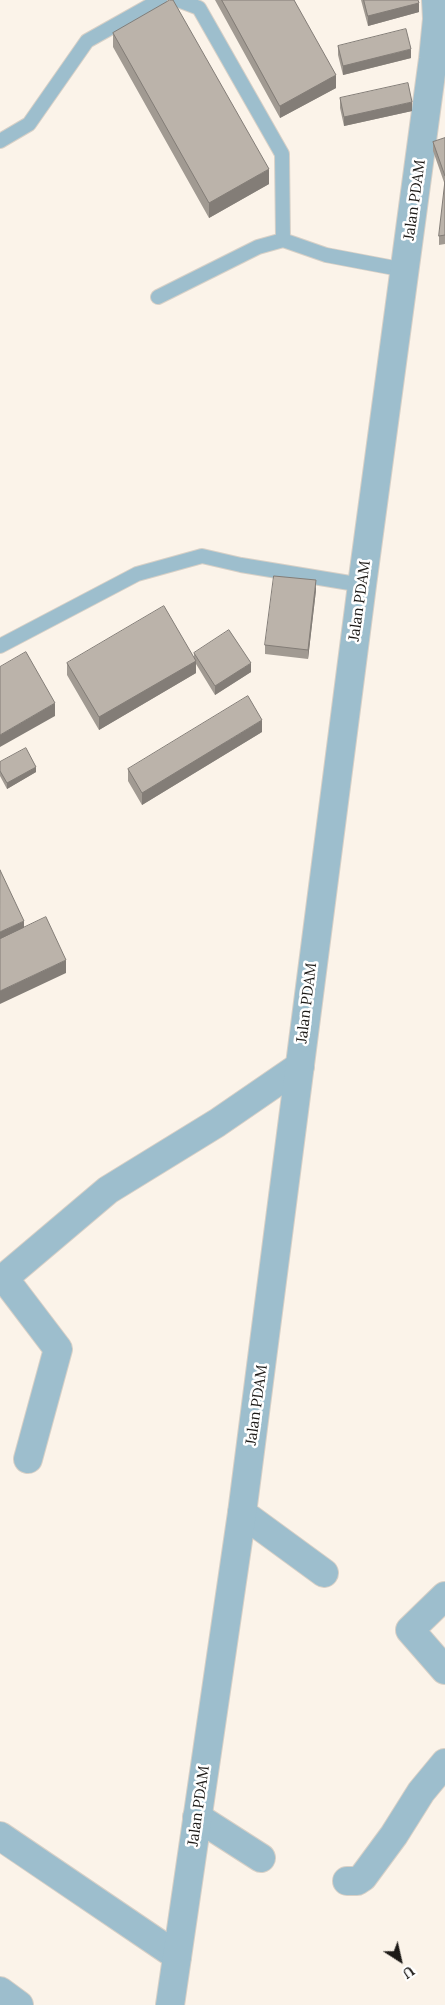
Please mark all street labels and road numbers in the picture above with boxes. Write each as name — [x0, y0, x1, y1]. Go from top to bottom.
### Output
street label: Jalan PDAM — [400, 159, 430, 241]
street label: Jalan PDAM — [345, 560, 375, 642]
street label: Jalan PDAM — [293, 962, 321, 1044]
street label: Jalan PDAM — [242, 1364, 272, 1446]
street label: Jalan PDAM — [184, 1765, 214, 1847]

